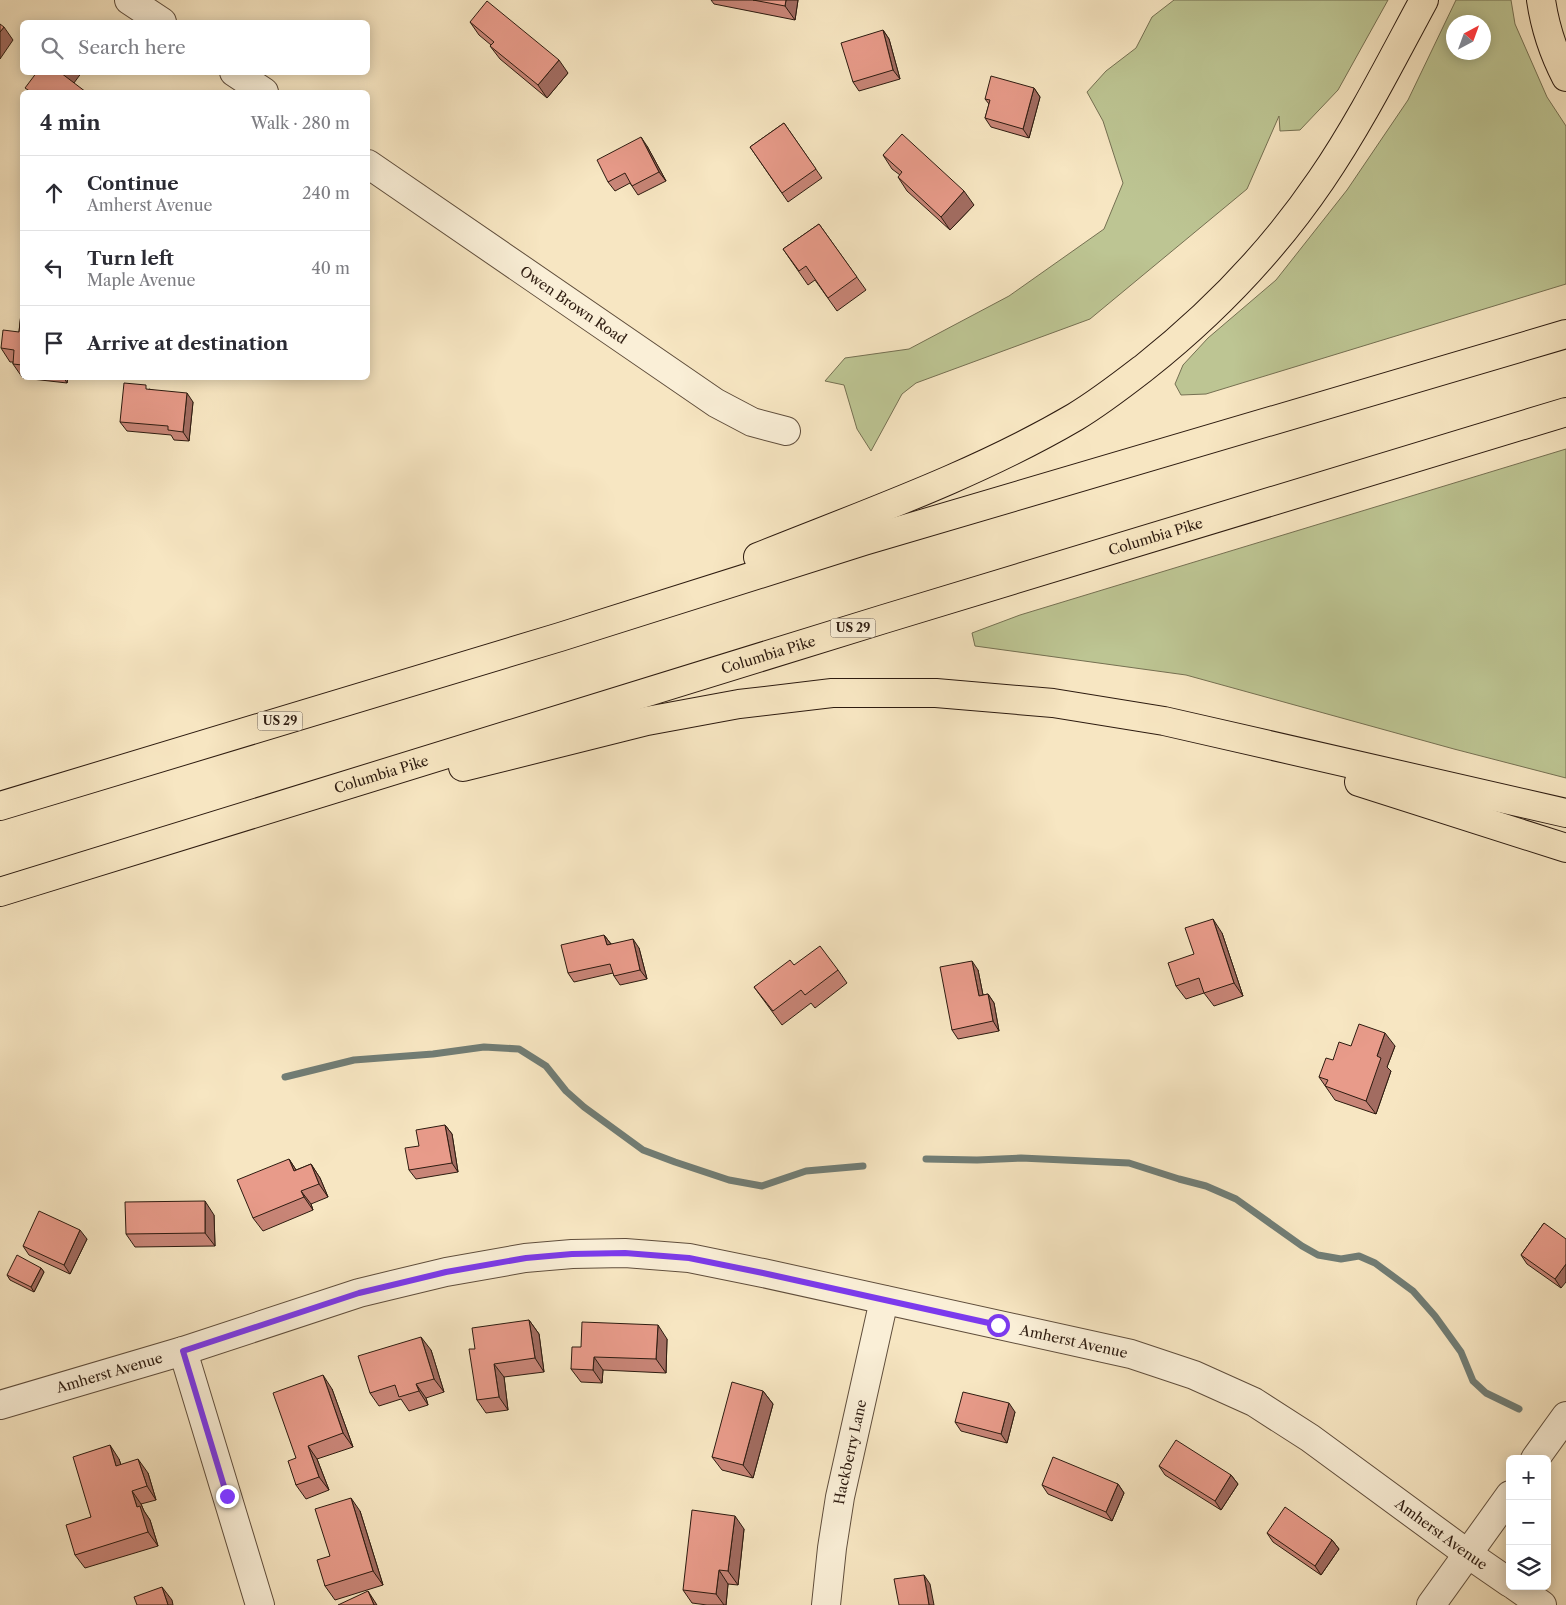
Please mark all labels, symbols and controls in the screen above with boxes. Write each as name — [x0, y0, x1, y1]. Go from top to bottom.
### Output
north arrow — [1446, 15, 1491, 60]
search box — [20, 20, 370, 75]
icon: search — [38, 34, 66, 62]
text: Search here — [78, 36, 186, 59]
text: 4 min — [40, 110, 101, 135]
text: Walk · 280 m — [251, 113, 350, 133]
text: Continue — [87, 172, 179, 195]
icon: ahead — [40, 179, 68, 207]
text: 240 m — [302, 183, 350, 203]
text: Amherst Avenue — [87, 195, 212, 215]
text: Turn left — [87, 247, 174, 270]
icon: left — [40, 254, 68, 282]
text: 40 m — [311, 258, 350, 278]
street label: Owen Brown Road — [516, 262, 631, 348]
text: Maple Avenue — [87, 270, 196, 290]
icon: arrive — [40, 329, 68, 357]
text: Arrive at destination — [87, 332, 288, 355]
street label: Columbia Pike — [1106, 514, 1205, 559]
road number: US 29 — [830, 618, 876, 638]
street label: Columbia Pike — [719, 632, 818, 678]
road number: US 29 — [258, 711, 302, 730]
street label: Columbia Pike — [332, 751, 431, 797]
route start — [987, 1314, 1010, 1337]
street label: Amherst Avenue — [1017, 1321, 1130, 1362]
street label: Amherst Avenue — [53, 1349, 165, 1397]
street label: Hackberry Lane — [830, 1398, 871, 1506]
map controls — [1506, 1455, 1551, 1590]
button: + — [1506, 1455, 1551, 1500]
route end — [216, 1485, 239, 1508]
street label: Amherst Avenue — [1391, 1494, 1491, 1574]
button: − — [1506, 1500, 1551, 1545]
button: layers — [1506, 1545, 1551, 1590]

